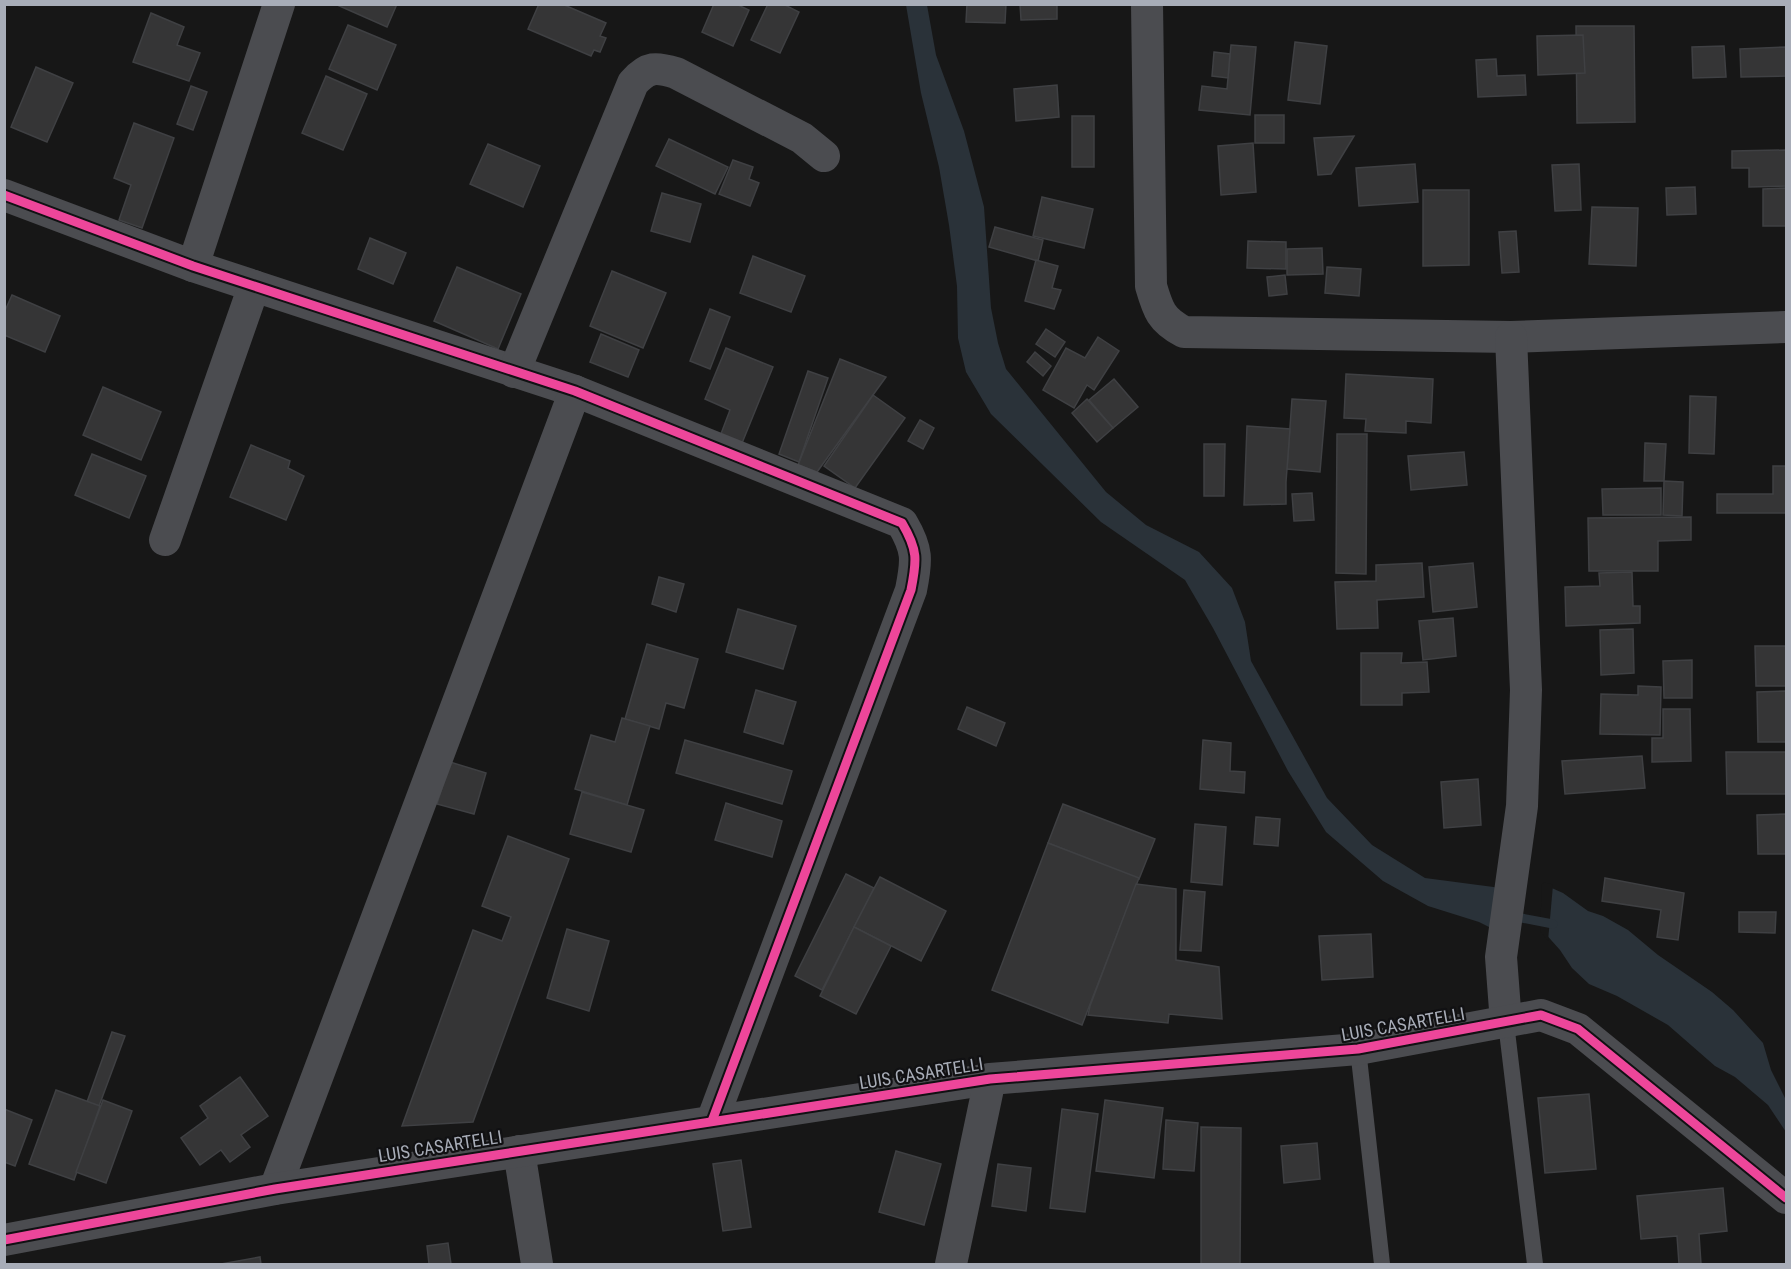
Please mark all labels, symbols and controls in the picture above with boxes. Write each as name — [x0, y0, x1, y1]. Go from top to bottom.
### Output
street label: LUIS CASARTELLI — [1340, 1003, 1466, 1045]
street label: LUIS CASARTELLI — [858, 1053, 984, 1093]
street label: LUIS CASARTELLI — [377, 1126, 503, 1166]

